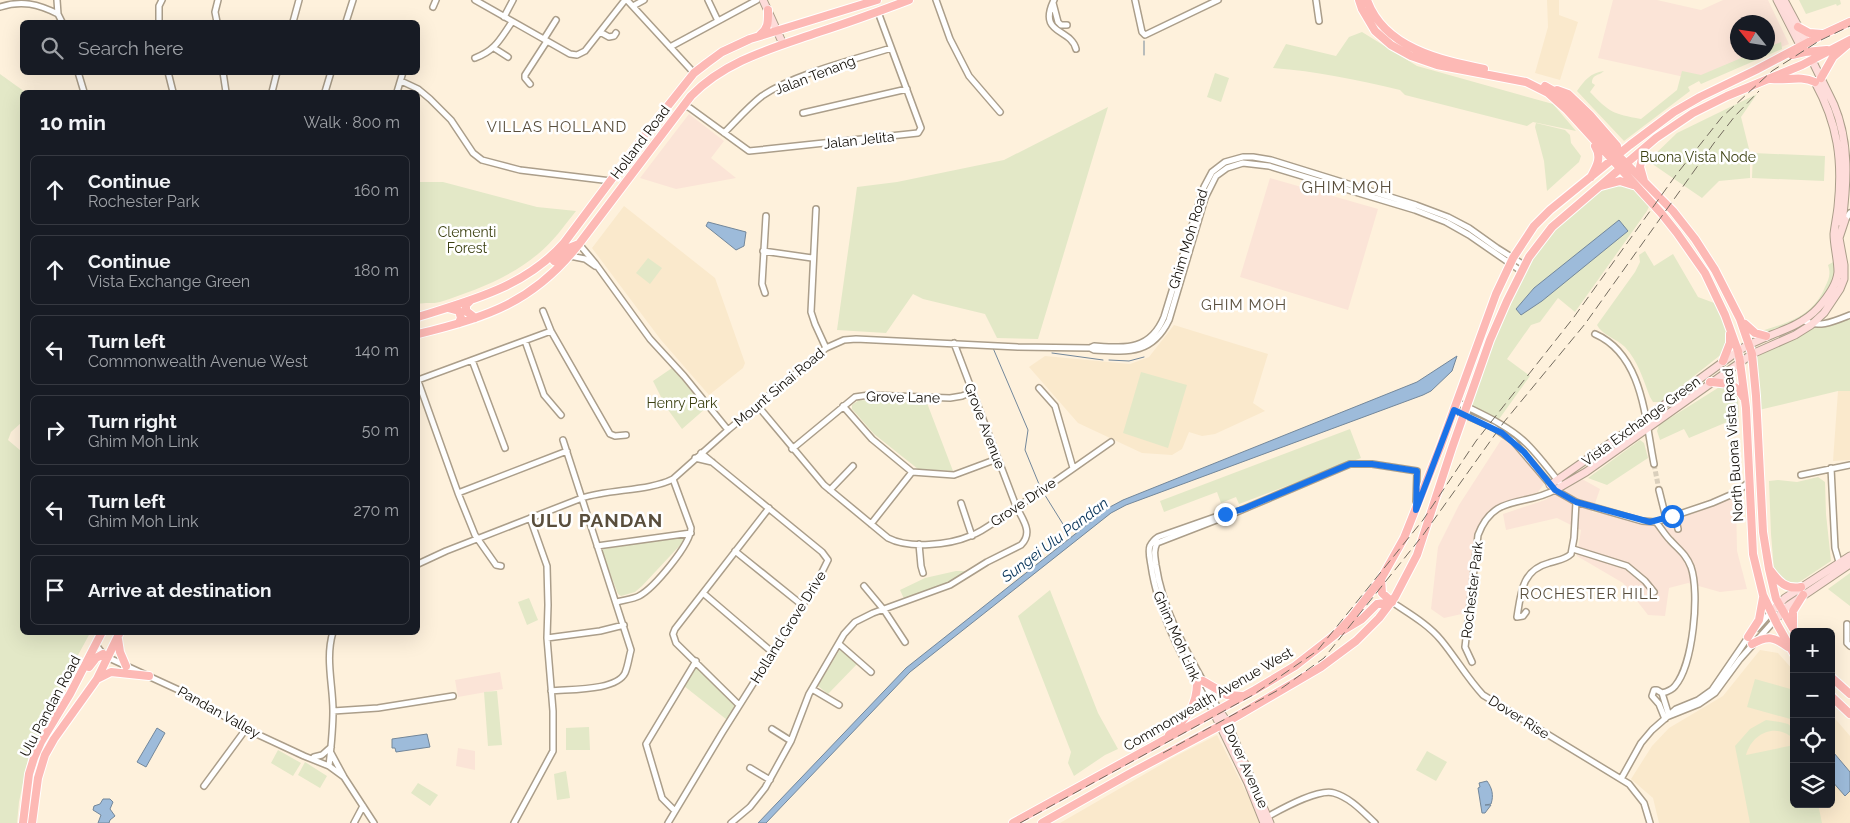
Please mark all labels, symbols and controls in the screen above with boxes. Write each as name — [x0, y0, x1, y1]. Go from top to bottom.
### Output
north arrow — [1730, 15, 1775, 60]
search box — [20, 20, 420, 75]
icon: search — [38, 34, 66, 62]
text: Search here — [78, 37, 184, 59]
street label: Jalan Tenang — [773, 52, 857, 98]
street label: Holland Road — [607, 102, 673, 182]
text: 10 min — [40, 110, 106, 135]
text: Walk · 800 m — [304, 113, 400, 132]
district label: VILLAS HOLLAND — [487, 118, 627, 136]
street label: Jalan Jelita — [823, 128, 895, 152]
park label: Buona Vista Node — [1640, 149, 1756, 165]
text: Continue — [88, 170, 171, 192]
icon: ahead — [41, 176, 69, 204]
district label: GHIM MOH — [1301, 178, 1393, 197]
text: 160 m — [354, 181, 399, 200]
street label: Ghim Moh Road — [1165, 187, 1211, 291]
text: Rochester Park — [88, 192, 200, 211]
park label: Clementi Forest — [438, 224, 496, 256]
text: Continue — [88, 250, 171, 272]
icon: ahead — [41, 256, 69, 284]
text: 180 m — [354, 261, 399, 280]
text: Vista Exchange Green — [88, 272, 250, 291]
district label: GHIM MOH — [1201, 296, 1287, 314]
text: Turn left — [88, 330, 165, 352]
icon: left — [41, 336, 69, 364]
text: 140 m — [355, 341, 399, 360]
street label: Mount Sinai Road — [731, 345, 827, 429]
text: Commonwealth Avenue West — [88, 352, 308, 371]
street label: North Buona Vista Road — [1720, 368, 1746, 522]
street label: Vista Exchange Green — [1579, 373, 1703, 469]
street label: Grove Avenue — [961, 381, 1009, 471]
street label: Grove Lane — [866, 388, 940, 406]
park label: Henry Park — [647, 395, 718, 411]
text: Turn right — [88, 410, 177, 432]
icon: right — [41, 416, 69, 444]
text: 50 m — [362, 421, 399, 440]
text: Ghim Moh Link — [88, 432, 199, 451]
street label: Grove Drive — [987, 474, 1059, 530]
text: Turn left — [88, 490, 165, 512]
water label: Sungei Ulu Pandan — [997, 494, 1112, 587]
icon: left — [41, 496, 69, 524]
text: 270 m — [354, 501, 399, 520]
route end — [1214, 503, 1237, 526]
route start — [1661, 505, 1684, 528]
district label: ULU PANDAN — [531, 509, 663, 531]
text: Ghim Moh Link — [88, 512, 199, 531]
street label: Rochester Park — [1458, 540, 1486, 639]
street label: Holland Grove Drive — [747, 568, 829, 686]
icon: arrive — [41, 576, 69, 604]
text: Arrive at destination — [88, 579, 272, 601]
district label: ROCHESTER HILL — [1520, 585, 1658, 603]
street label: Ghim Moh Link — [1150, 589, 1204, 684]
map controls — [1790, 628, 1835, 808]
button: + — [1790, 628, 1835, 673]
street label: Commonwealth Avenue West — [1121, 644, 1296, 754]
street label: Ulu Pandan Road — [17, 653, 83, 759]
button: − — [1790, 673, 1835, 718]
street label: Pandan Valley — [175, 683, 263, 741]
street label: Dover Rise — [1486, 692, 1552, 742]
button: locate — [1790, 718, 1835, 763]
street label: Dover Avenue — [1220, 721, 1272, 811]
button: layers — [1790, 763, 1835, 808]

